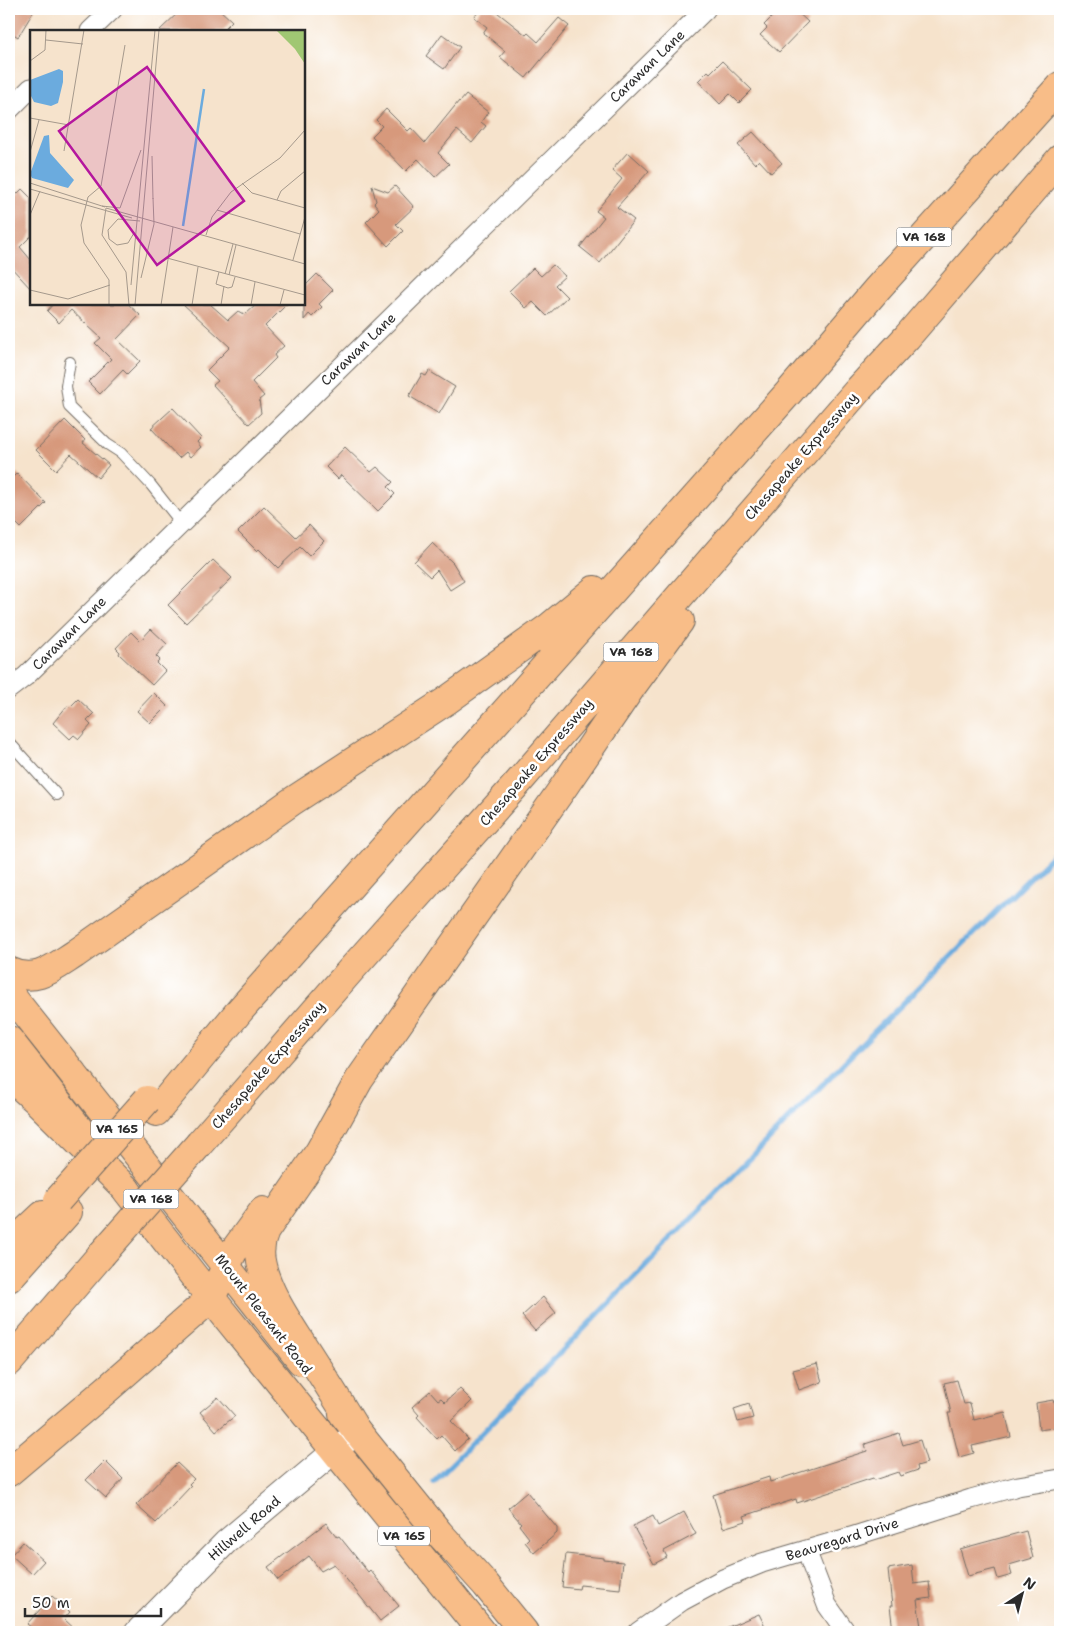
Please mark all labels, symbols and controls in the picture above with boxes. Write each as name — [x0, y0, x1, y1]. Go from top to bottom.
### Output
street label: Carawan Lane — [606, 26, 688, 106]
inset map — [30, 30, 305, 305]
road number: VA 168 — [896, 228, 952, 246]
street label: Carawan Lane — [317, 309, 399, 389]
street label: Chesapeake Expressway — [740, 388, 862, 524]
street label: Carawan Lane — [28, 592, 110, 674]
road number: VA 168 — [604, 642, 658, 662]
street label: Chesapeake Expressway — [475, 694, 597, 830]
street label: Chesapeake Expressway — [207, 997, 329, 1133]
road number: VA 165 — [91, 1120, 143, 1138]
road number: VA 168 — [124, 1190, 178, 1208]
street label: Mount Pleasant Road — [211, 1250, 317, 1378]
street label: Hillwell Road — [204, 1492, 284, 1564]
street label: Beauregard Drive — [783, 1513, 901, 1565]
road number: VA 165 — [378, 1526, 430, 1545]
north arrow — [996, 1568, 1046, 1618]
text: N — [1020, 1573, 1039, 1594]
scale bar — [25, 1586, 161, 1618]
text: 50 m — [32, 1593, 70, 1613]

